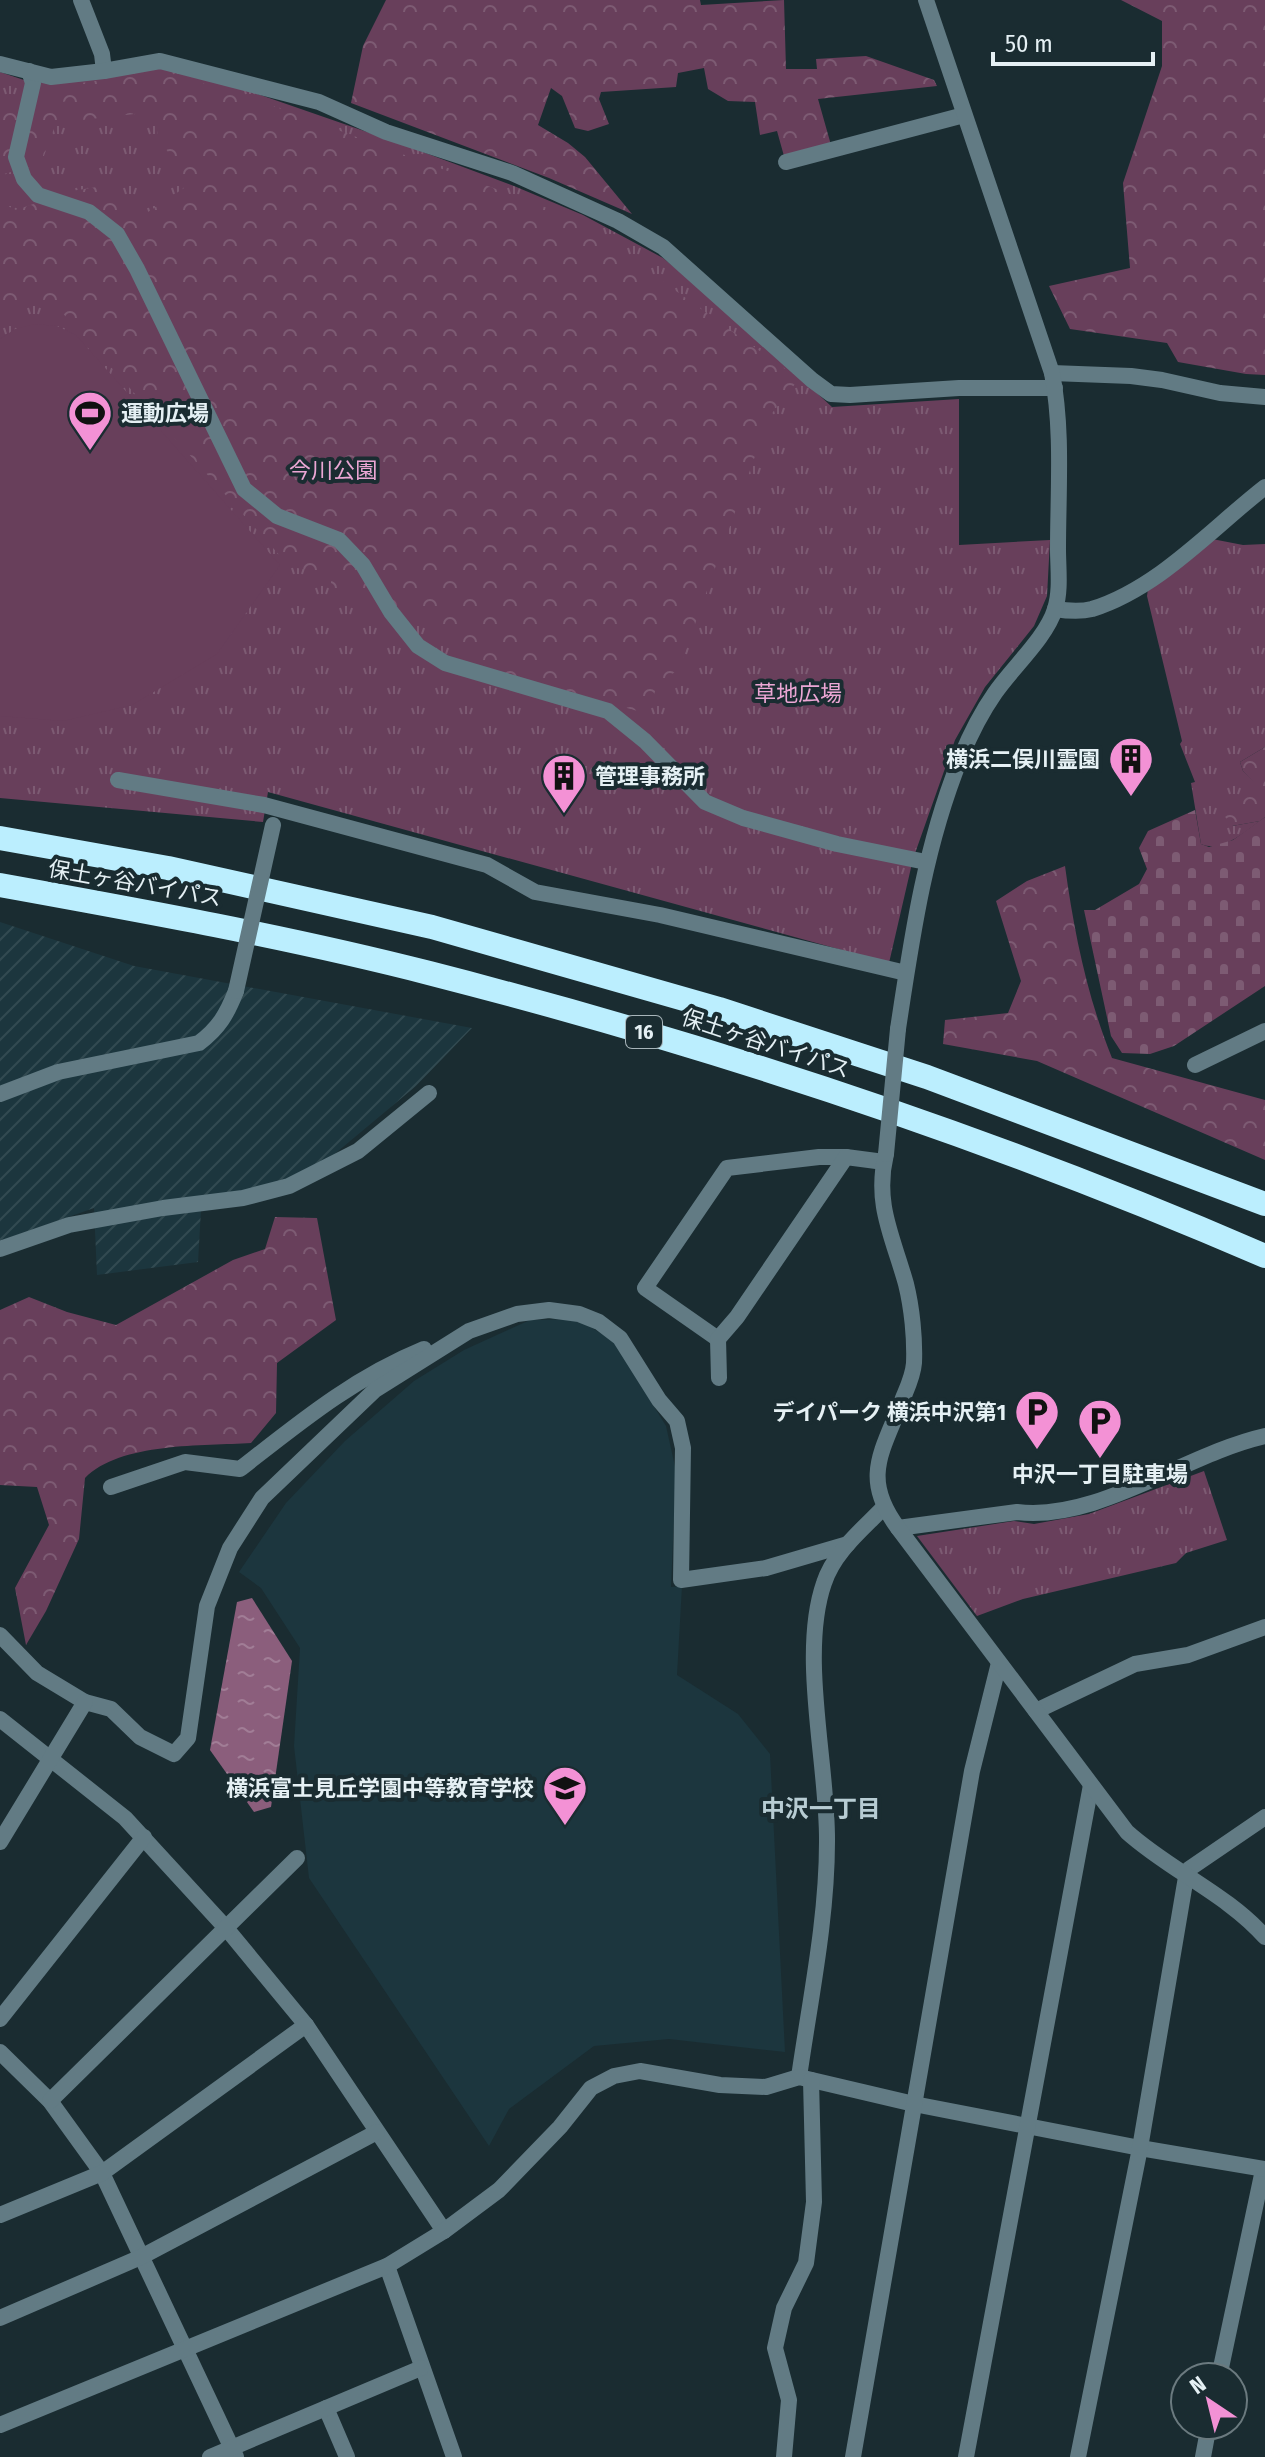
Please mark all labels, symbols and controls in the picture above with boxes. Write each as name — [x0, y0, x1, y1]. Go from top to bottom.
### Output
scale bar — [993, 16, 1153, 66]
text: 50 m — [1005, 30, 1053, 58]
sports icon: 運動広場 — [66, 389, 114, 452]
place label: 運動広場 — [121, 400, 209, 427]
park label: 今川公園 — [289, 457, 377, 484]
park label: 草地広場 — [754, 680, 842, 707]
building icon: 横浜二俣川霊園 — [1107, 735, 1155, 798]
place label: 横浜二俣川霊園 — [946, 746, 1100, 773]
building icon: 管理事務所 — [540, 752, 588, 815]
place label: 管理事務所 — [595, 763, 705, 790]
street label: 保土ヶ谷バイパス — [46, 855, 224, 912]
street label: 保土ヶ谷バイパス — [678, 1004, 854, 1083]
road number: 16 — [626, 1016, 662, 1048]
parking icon: デイパーク 横浜中沢第1 — [1013, 1388, 1061, 1451]
parking icon: 中沢一丁目駐車場 — [1076, 1397, 1124, 1460]
place label: デイパーク 横浜中沢第1 — [773, 1399, 1006, 1426]
place label: 中沢一丁目駐車場 — [1012, 1461, 1188, 1488]
school or university icon: 横浜富士見丘学園中等教育学校 — [541, 1764, 589, 1827]
place label: 横浜富士見丘学園中等教育学校 — [226, 1775, 534, 1802]
district label: 中沢一丁目 — [761, 1795, 881, 1823]
north arrow — [1169, 2361, 1249, 2441]
text: N — [1185, 2370, 1211, 2400]

